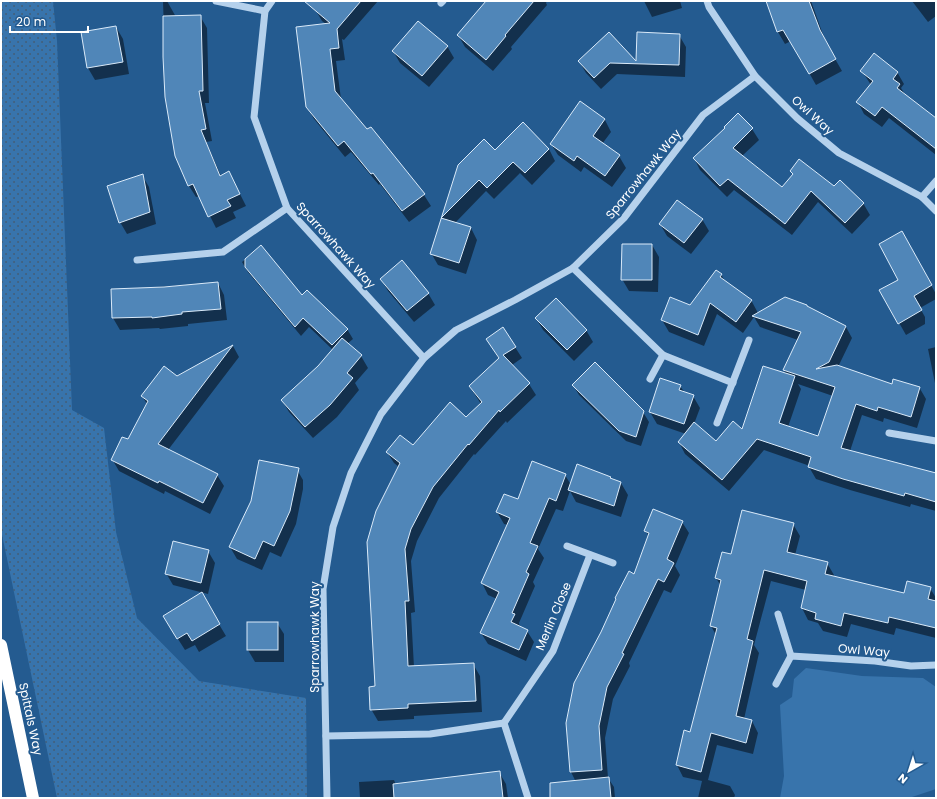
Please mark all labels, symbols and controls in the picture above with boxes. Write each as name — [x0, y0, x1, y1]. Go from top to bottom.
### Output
scale bar — [10, 8, 88, 34]
text: 20 m — [16, 13, 46, 30]
street label: Owl Way — [788, 91, 838, 139]
street label: Sparrowhawk Way — [601, 125, 685, 223]
street label: Sparrowhawk Way — [292, 198, 380, 292]
street label: Merlin Close — [531, 579, 575, 653]
street label: Sparrowhawk Way — [306, 581, 323, 693]
street label: Owl Way — [837, 639, 891, 661]
street label: Spittals Way — [15, 681, 47, 757]
north arrow — [889, 751, 929, 791]
text: N — [894, 770, 911, 788]

